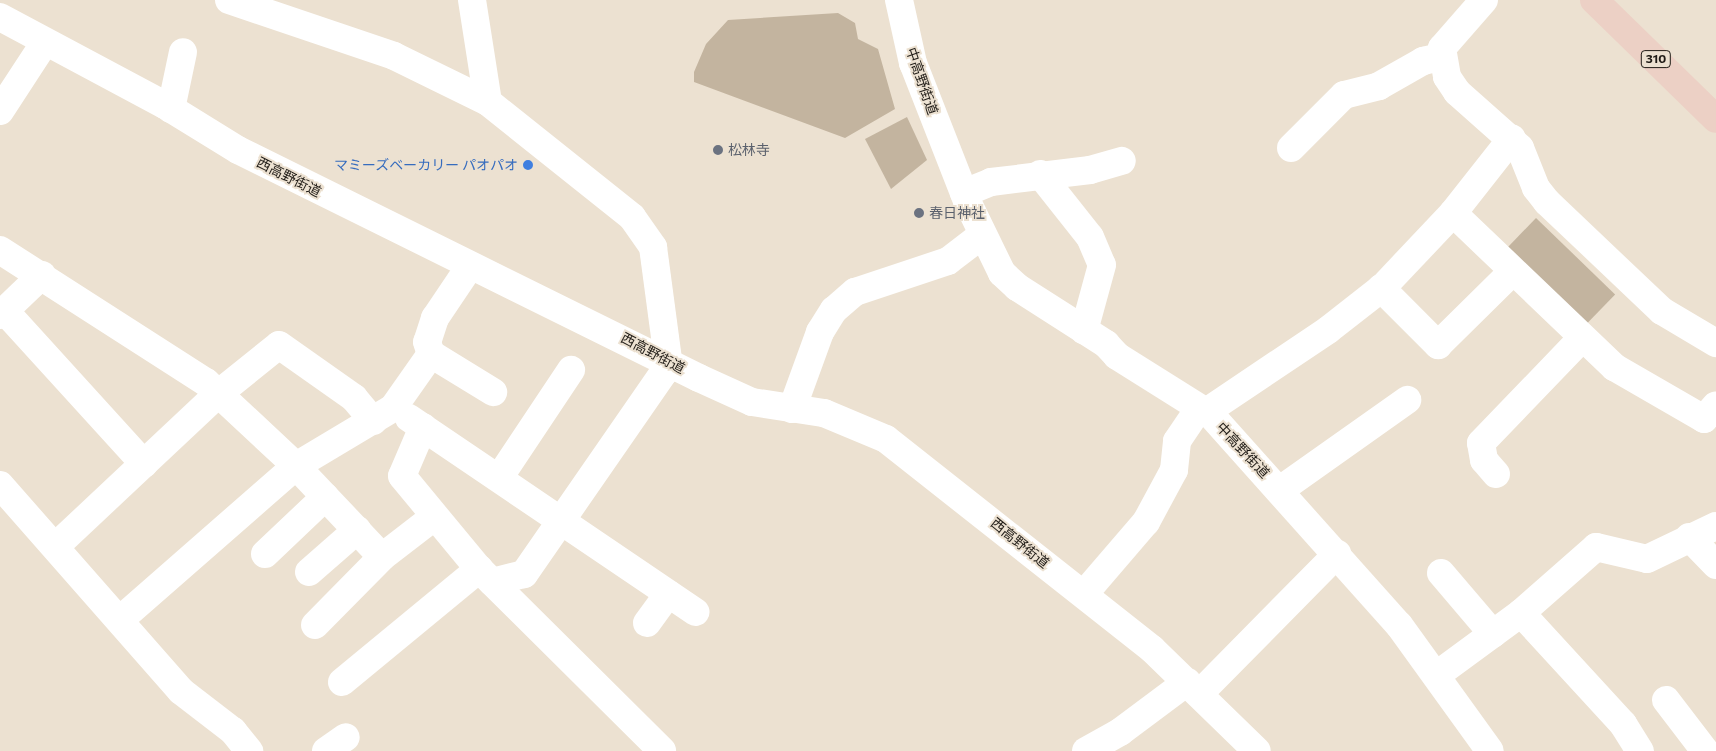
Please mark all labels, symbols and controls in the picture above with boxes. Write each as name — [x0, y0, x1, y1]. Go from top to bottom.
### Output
street label: 中高野街道 — [903, 45, 941, 117]
road number: 310 — [1640, 50, 1672, 68]
place label: 松林寺 — [728, 142, 770, 158]
marker: 松林寺 — [712, 144, 724, 156]
street label: 西高野街道 — [254, 154, 324, 200]
place label: マミーズベーカリー パオパオ — [333, 157, 518, 173]
marker: マミーズベーカリー パオパオ — [522, 159, 534, 171]
place label: 春日神社 — [929, 205, 985, 221]
marker: 春日神社 — [913, 207, 925, 219]
street label: 西高野街道 — [618, 329, 688, 377]
street label: 中高野街道 — [1213, 419, 1273, 481]
street label: 西高野街道 — [988, 514, 1052, 572]

